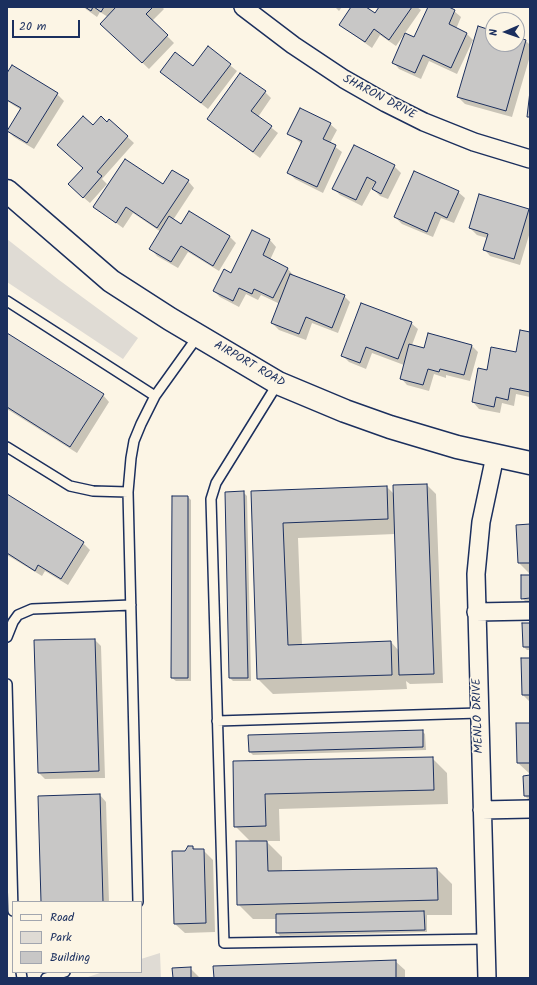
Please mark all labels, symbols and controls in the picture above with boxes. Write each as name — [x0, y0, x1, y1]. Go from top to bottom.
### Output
scale bar — [14, 12, 82, 38]
north arrow — [485, 12, 525, 52]
text: 20 m — [19, 17, 46, 36]
text: N — [485, 29, 503, 36]
street label: SHARON DRIVE — [340, 73, 418, 123]
street label: AIRPORT ROAD — [211, 339, 287, 391]
street label: MENLO DRIVE — [470, 678, 488, 754]
legend — [12, 901, 142, 973]
text: Road — [50, 908, 74, 927]
text: Park — [50, 928, 72, 947]
text: Building — [50, 948, 90, 967]

